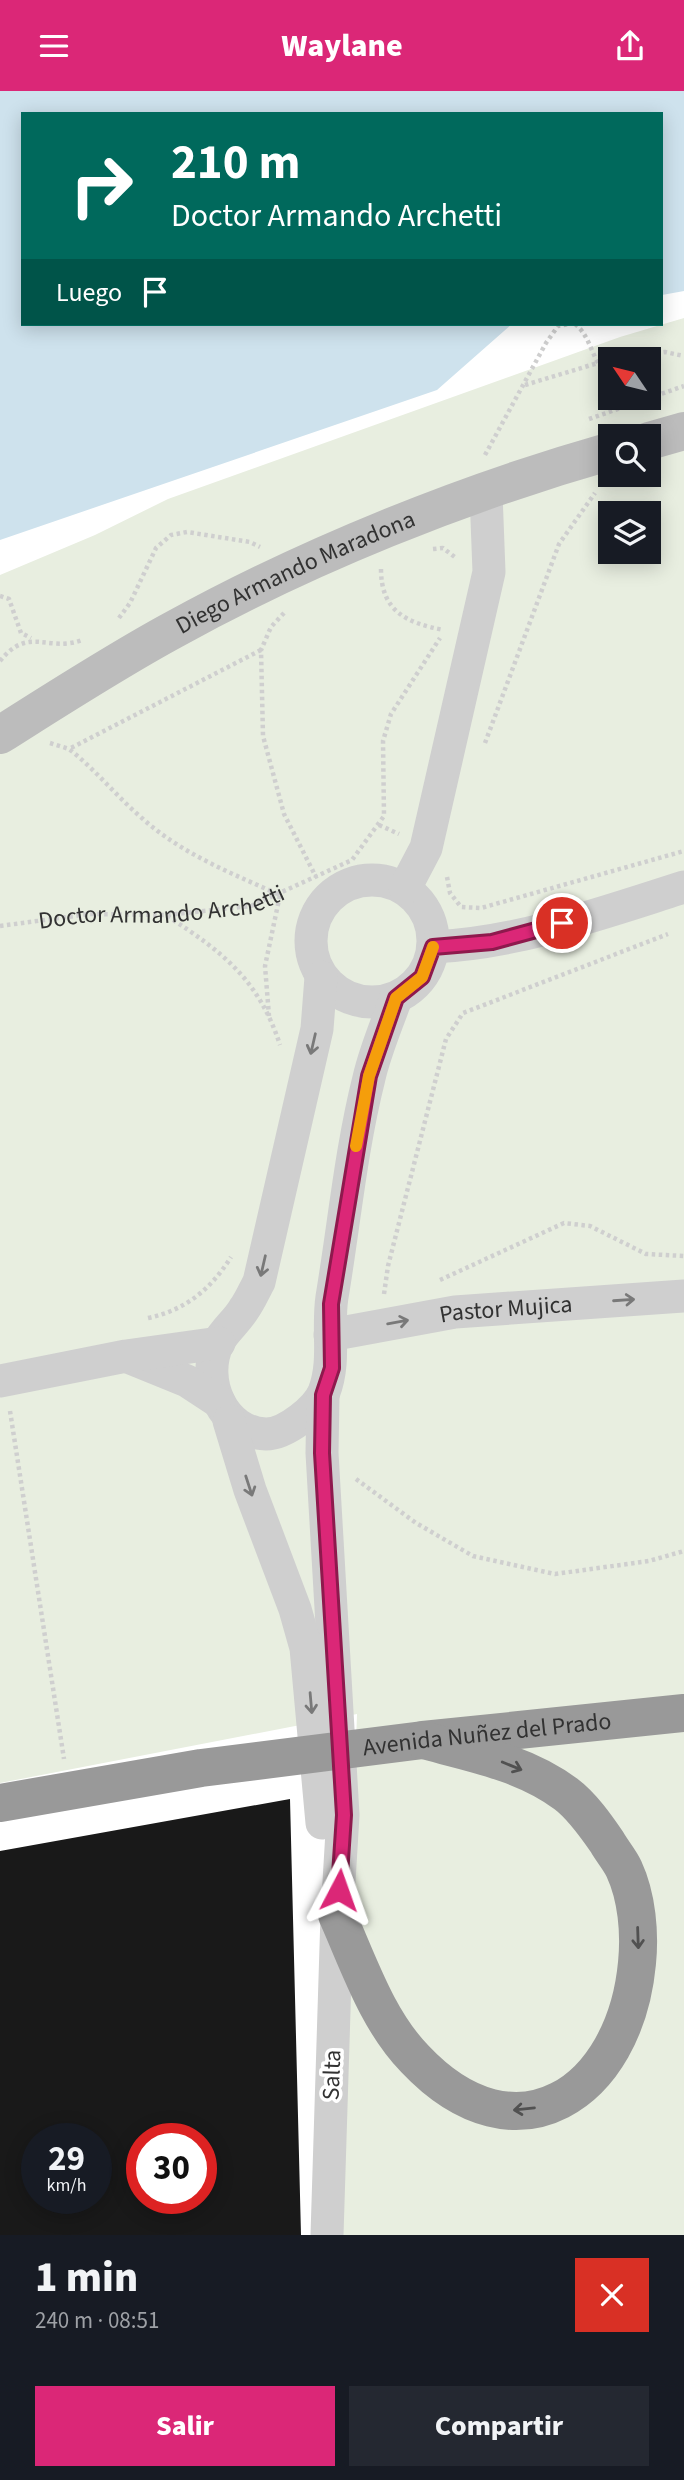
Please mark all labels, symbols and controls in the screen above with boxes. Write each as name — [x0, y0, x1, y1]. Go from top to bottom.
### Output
text: Waylane — [281, 23, 403, 69]
icon: menu — [35, 27, 73, 65]
icon: share — [611, 27, 649, 65]
text: 210 m — [171, 128, 300, 198]
icon: right — [56, 140, 147, 231]
text: Doctor Armando Archetti — [171, 193, 502, 239]
icon: arrive — [136, 273, 174, 311]
text: Luego — [56, 274, 122, 311]
north arrow — [598, 347, 662, 409]
map controls — [598, 347, 661, 564]
button: search — [598, 424, 661, 487]
street label: Diego Armando Maradona — [169, 501, 420, 643]
button: layers — [598, 501, 661, 564]
street label: Doctor Armando Archetti — [36, 876, 290, 938]
pin — [532, 893, 592, 953]
icon: arrive — [543, 904, 581, 942]
one-way arrow — [306, 1032, 319, 1055]
one-way arrow — [256, 1254, 269, 1277]
street label: Pastor Mujica — [436, 1286, 574, 1332]
one-way arrow — [612, 1293, 634, 1306]
one-way arrow — [386, 1315, 408, 1328]
one-way arrow — [243, 1475, 256, 1497]
one-way arrow — [305, 1691, 318, 1714]
street label: Avenida Nuñez del Prado — [361, 1703, 613, 1765]
one-way arrow — [501, 1760, 522, 1773]
position arrow — [302, 1853, 376, 1927]
one-way arrow — [632, 1926, 645, 1949]
street label: Salta — [314, 2049, 350, 2101]
one-way arrow — [514, 2103, 536, 2116]
speed limit sign: 30 — [126, 2123, 217, 2214]
text: 29 — [48, 2134, 85, 2184]
text: km/h — [47, 2173, 86, 2198]
text: 1 min — [35, 2248, 138, 2308]
button: close — [575, 2258, 649, 2332]
text: 240 m · 08:51 — [35, 2304, 159, 2337]
button: Salir — [35, 2386, 335, 2466]
button: Compartir — [349, 2386, 649, 2466]

